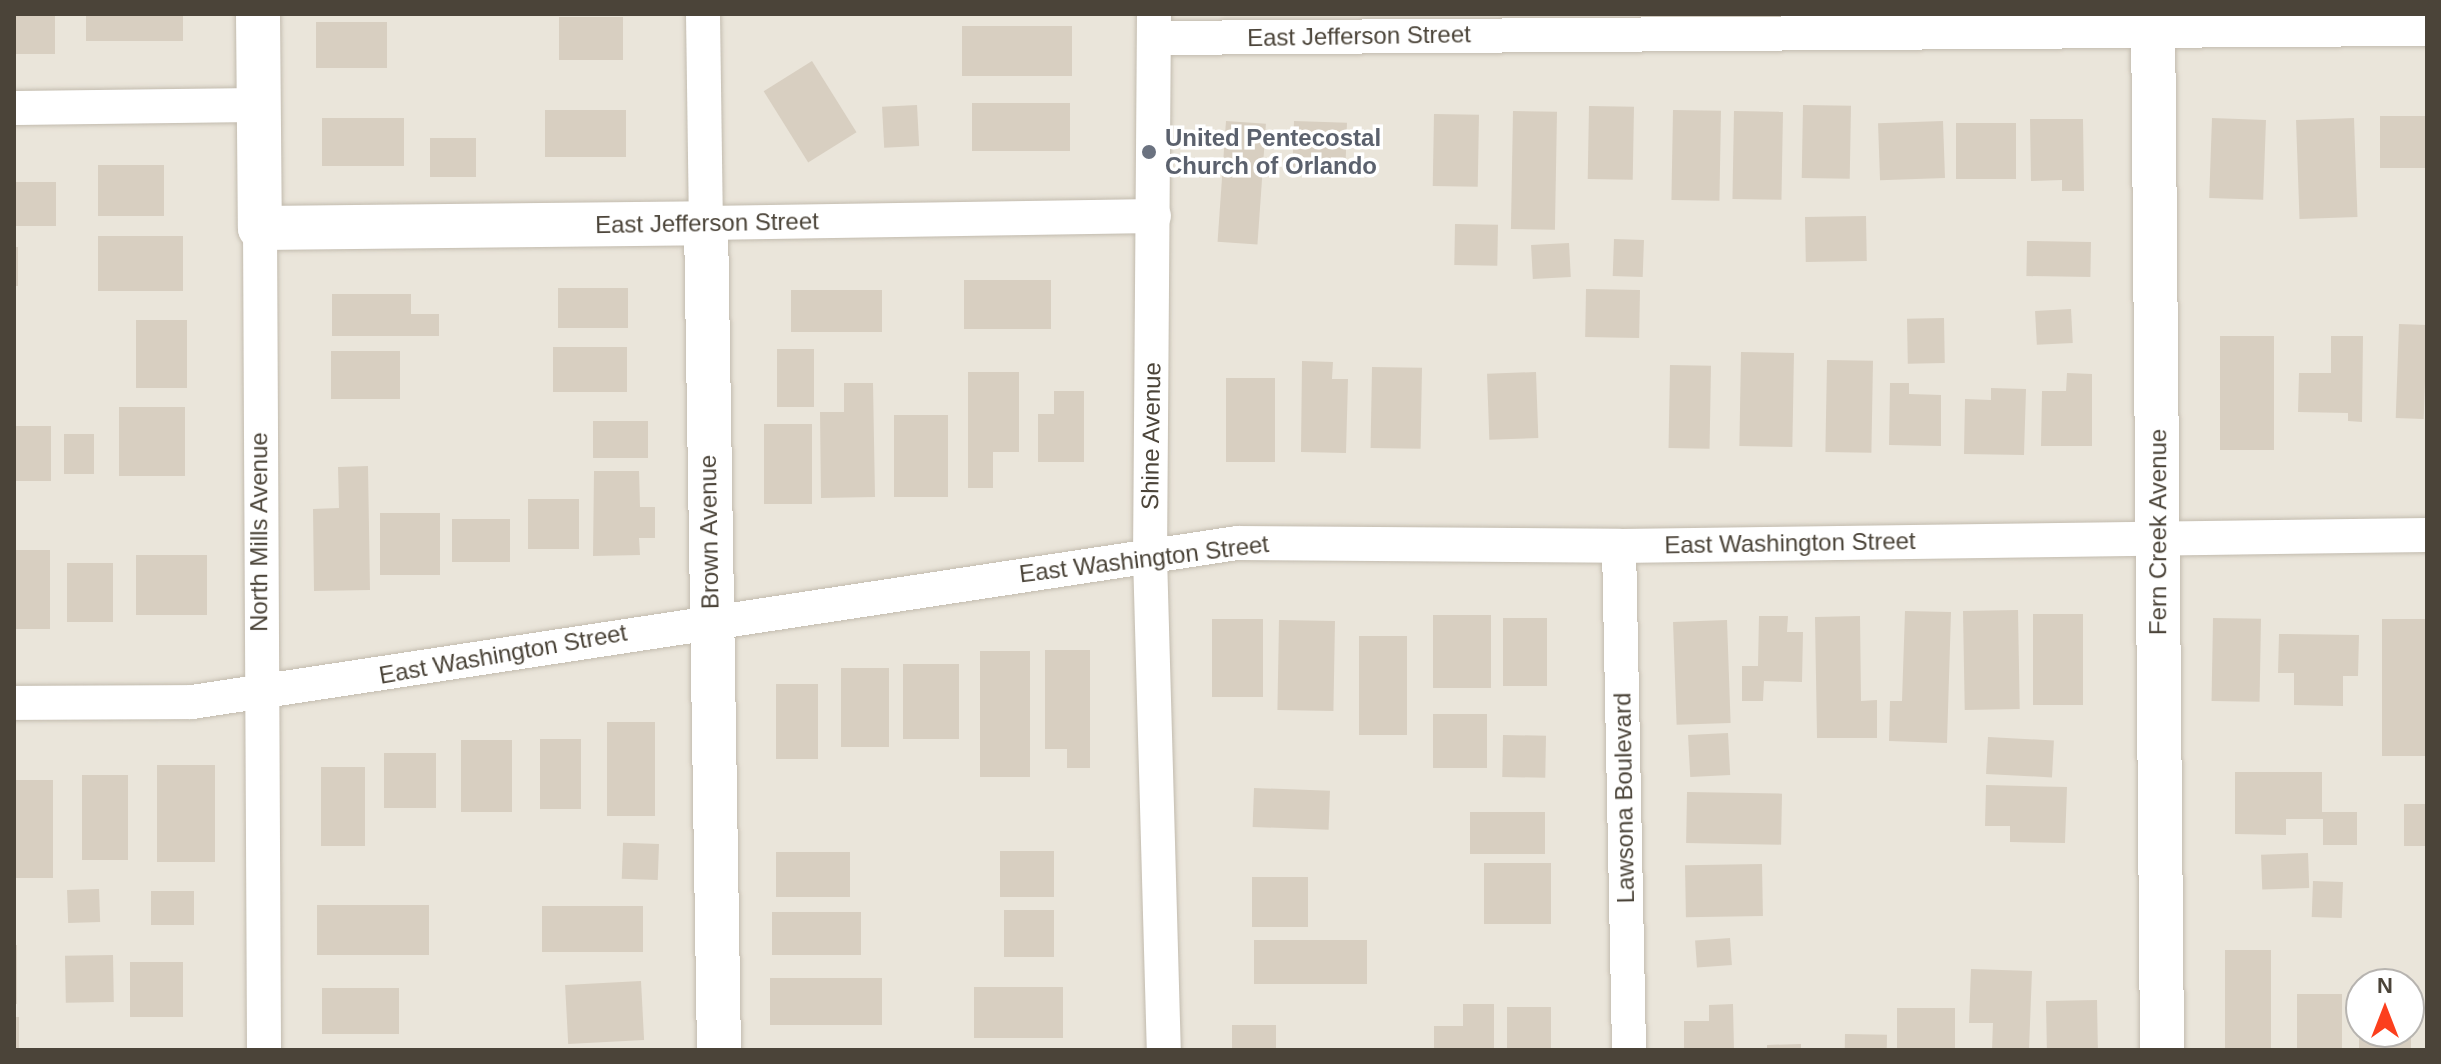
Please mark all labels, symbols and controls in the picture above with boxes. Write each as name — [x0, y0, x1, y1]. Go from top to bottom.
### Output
street label: East Jefferson Street — [1247, 20, 1471, 52]
place label: United Pentecostal Church of Orlando — [1165, 124, 1381, 180]
marker: United Pentecostal Church of Orlando — [1140, 143, 1158, 161]
street label: East Jefferson Street — [595, 207, 819, 239]
street label: Shine Avenue — [1135, 361, 1167, 511]
street label: Fern Creek Avenue — [2144, 428, 2172, 636]
street label: North Mills Avenue — [245, 432, 273, 632]
street label: Brown Avenue — [693, 454, 725, 610]
street label: East Washington Street — [1664, 526, 1916, 560]
street label: East Washington Street — [1018, 529, 1270, 589]
street label: East Washington Street — [377, 618, 629, 690]
street label: Lawsona Boulevard — [1608, 692, 1640, 904]
north arrow — [2345, 968, 2425, 1048]
text: N — [2377, 973, 2393, 998]

